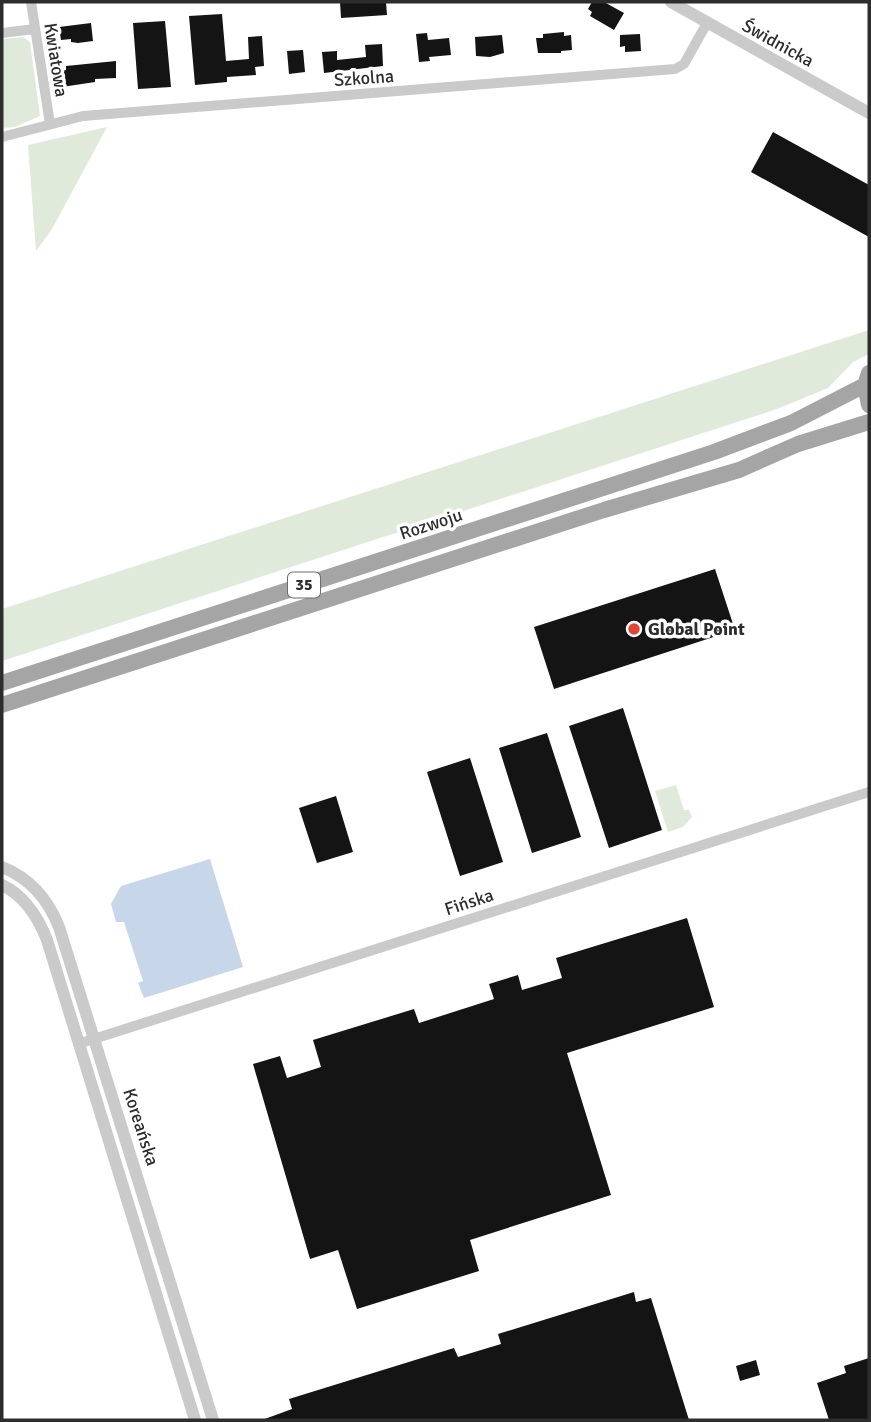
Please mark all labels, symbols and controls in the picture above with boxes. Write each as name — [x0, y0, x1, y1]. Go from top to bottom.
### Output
street label: Świdnicka — [738, 14, 818, 72]
street label: Kwiatowa — [39, 21, 73, 99]
street label: Szkolna — [333, 65, 395, 91]
street label: Rozwoju — [397, 504, 465, 544]
road number: 35 — [288, 572, 320, 598]
place label: Global Point — [648, 618, 745, 640]
marker: Global Point — [626, 621, 642, 637]
street label: Fińska — [442, 884, 496, 920]
street label: Koreańska — [118, 1086, 164, 1168]

